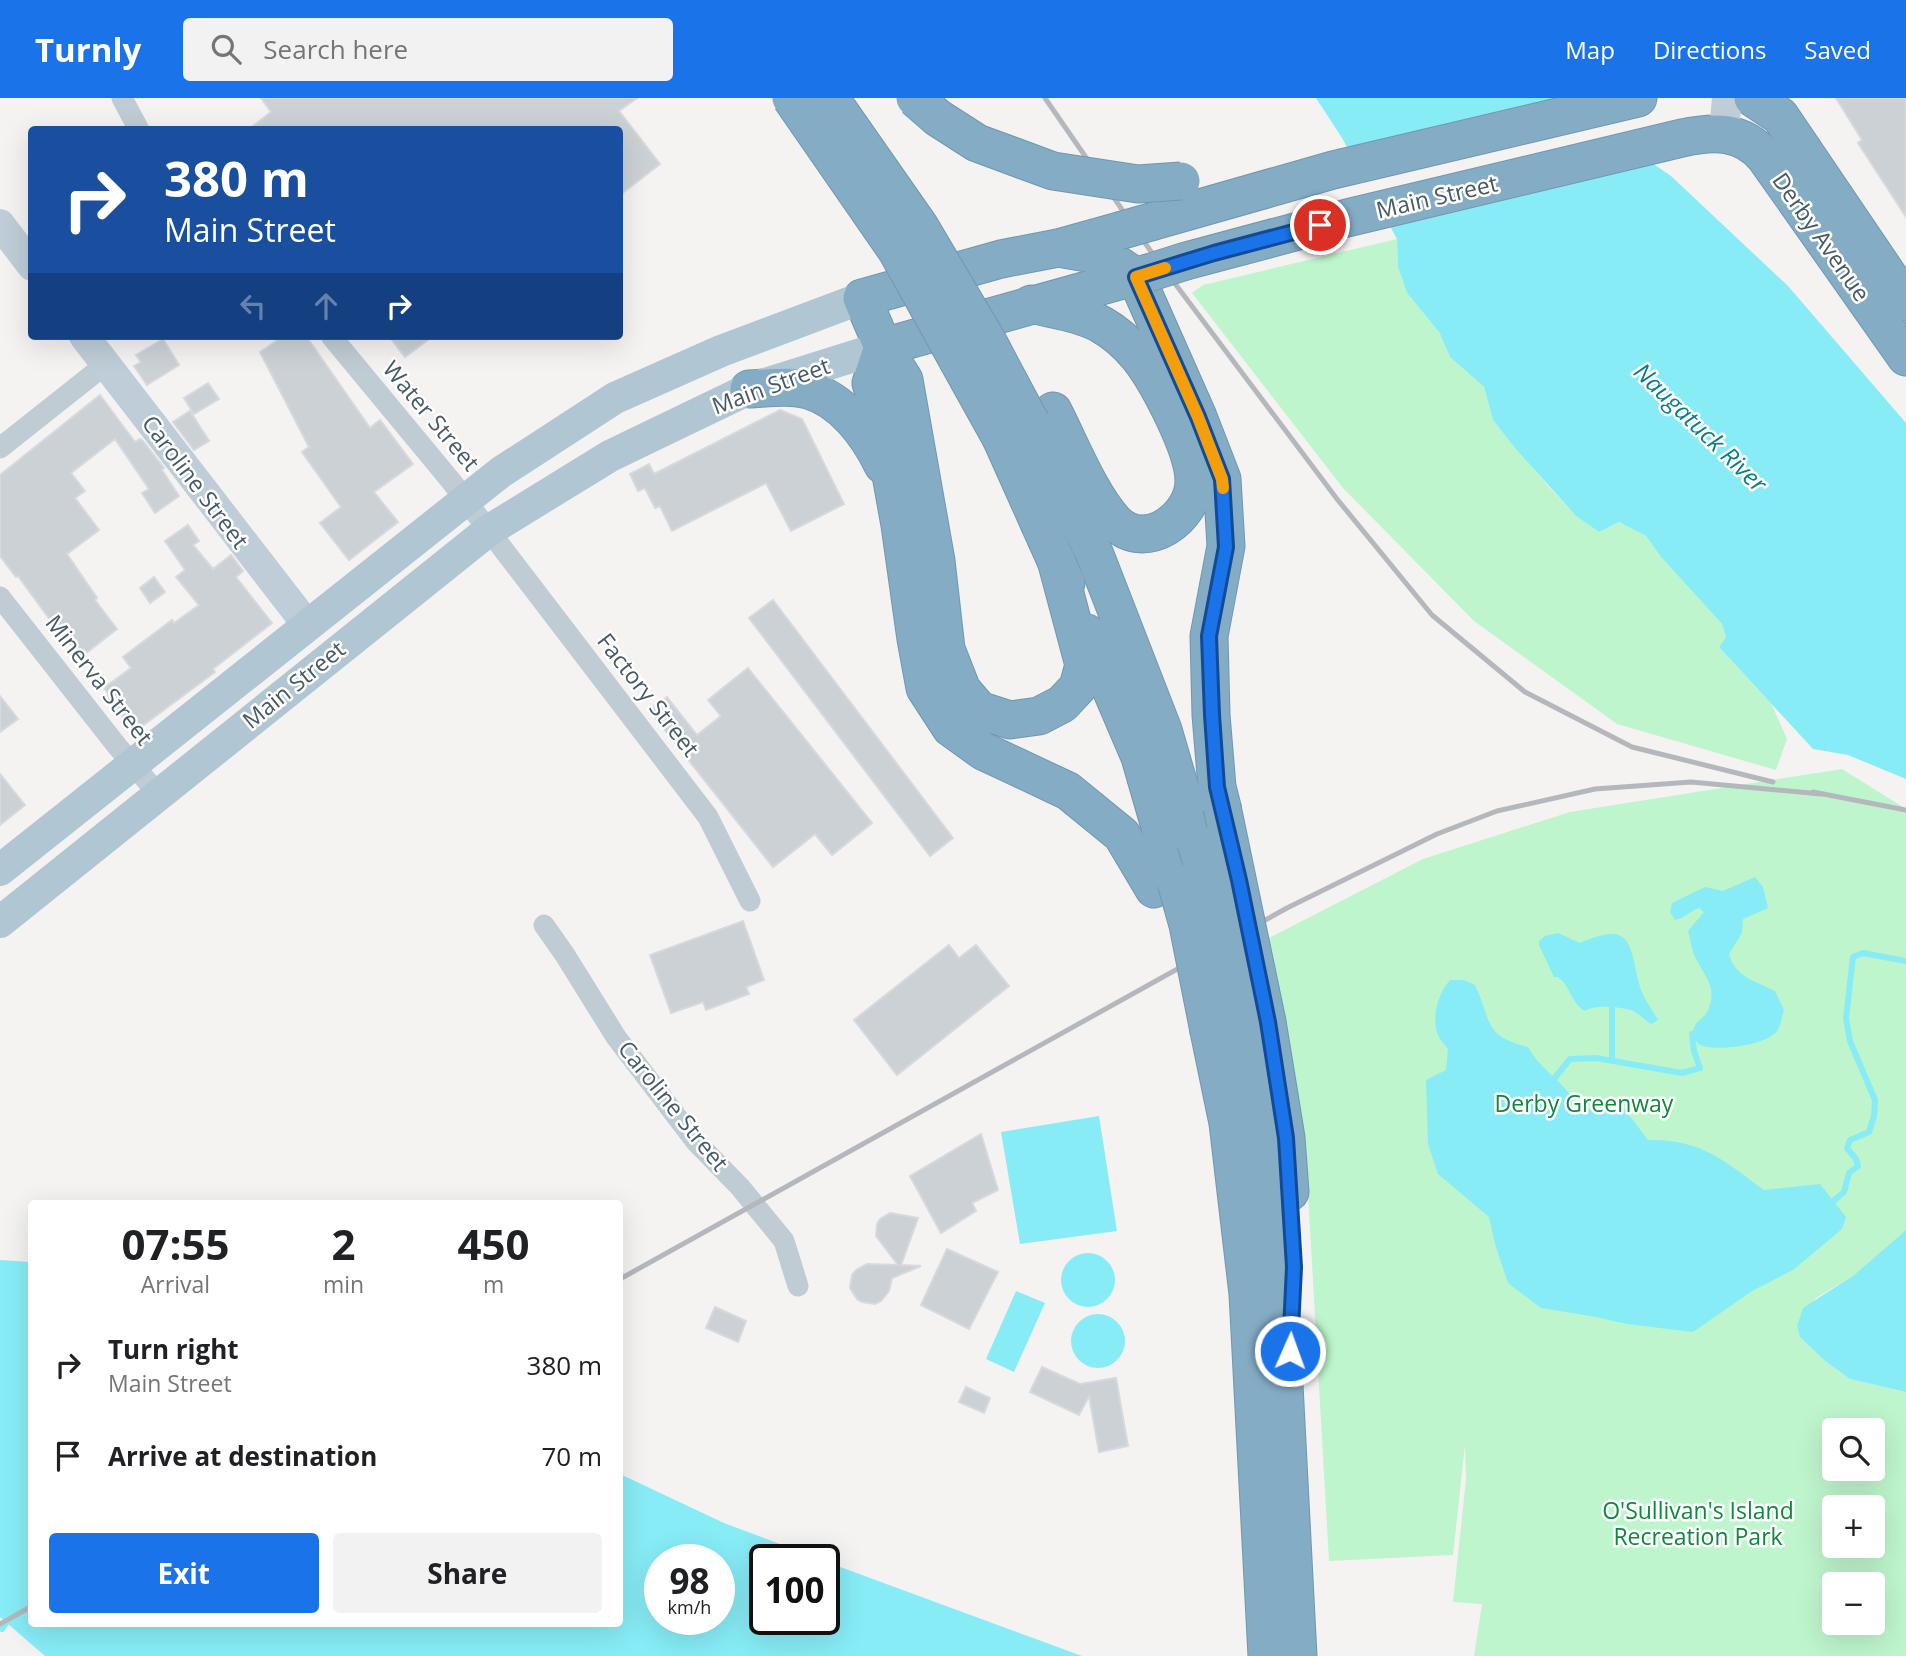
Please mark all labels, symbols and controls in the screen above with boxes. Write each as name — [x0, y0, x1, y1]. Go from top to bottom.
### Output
search box — [183, 18, 673, 81]
text: Turnly — [35, 27, 141, 72]
icon: search — [207, 30, 245, 68]
text: Search here — [263, 31, 408, 67]
text: Map — [1565, 33, 1615, 66]
text: Directions — [1653, 33, 1766, 66]
text: Saved — [1804, 33, 1871, 66]
text: 380 m — [164, 145, 309, 211]
icon: right — [49, 154, 140, 245]
street label: Derby Avenue — [1766, 166, 1878, 307]
street label: Main Street — [1373, 167, 1501, 226]
pin — [1290, 195, 1350, 255]
icon: arrive — [1301, 206, 1339, 244]
text: Main Street — [164, 208, 336, 251]
icon: left — [234, 287, 272, 325]
icon: ahead — [307, 287, 345, 325]
icon: right — [380, 287, 418, 325]
street label: Main Street — [707, 349, 834, 421]
street label: Water Street — [376, 353, 487, 477]
water label: Naugatuck River — [1627, 355, 1776, 500]
street label: Caroline Street — [135, 408, 257, 555]
street label: Minerva Street — [39, 608, 161, 751]
street label: Factory Street — [590, 626, 707, 763]
street label: Main Street — [235, 633, 351, 736]
street label: Caroline Street — [611, 1033, 736, 1177]
park label: Derby Greenway — [1495, 1087, 1674, 1119]
text: 07:55 — [121, 1215, 229, 1272]
text: 2 — [331, 1215, 356, 1272]
text: 450 — [458, 1215, 530, 1272]
text: Arrival — [141, 1268, 210, 1300]
text: min — [323, 1268, 364, 1300]
text: m — [483, 1268, 504, 1300]
position arrow — [1253, 1314, 1327, 1388]
text: Turn right — [108, 1331, 239, 1367]
icon: right — [49, 1346, 87, 1384]
text: 380 m — [527, 1347, 602, 1383]
text: Main Street — [108, 1367, 232, 1399]
map controls — [1822, 1418, 1885, 1635]
button: search — [1822, 1418, 1885, 1481]
icon: arrive — [49, 1437, 87, 1475]
text: Arrive at destination — [108, 1438, 377, 1474]
text: 70 m — [541, 1438, 602, 1474]
park label: O'Sullivan's Island Recreation Park — [1602, 1494, 1794, 1552]
button: + — [1822, 1495, 1885, 1558]
button: Exit — [49, 1533, 319, 1613]
button: Share — [333, 1533, 602, 1613]
speed limit sign: 100 — [749, 1544, 840, 1635]
text: 98 — [669, 1557, 710, 1604]
button: − — [1822, 1572, 1885, 1635]
text: km/h — [668, 1595, 711, 1619]

